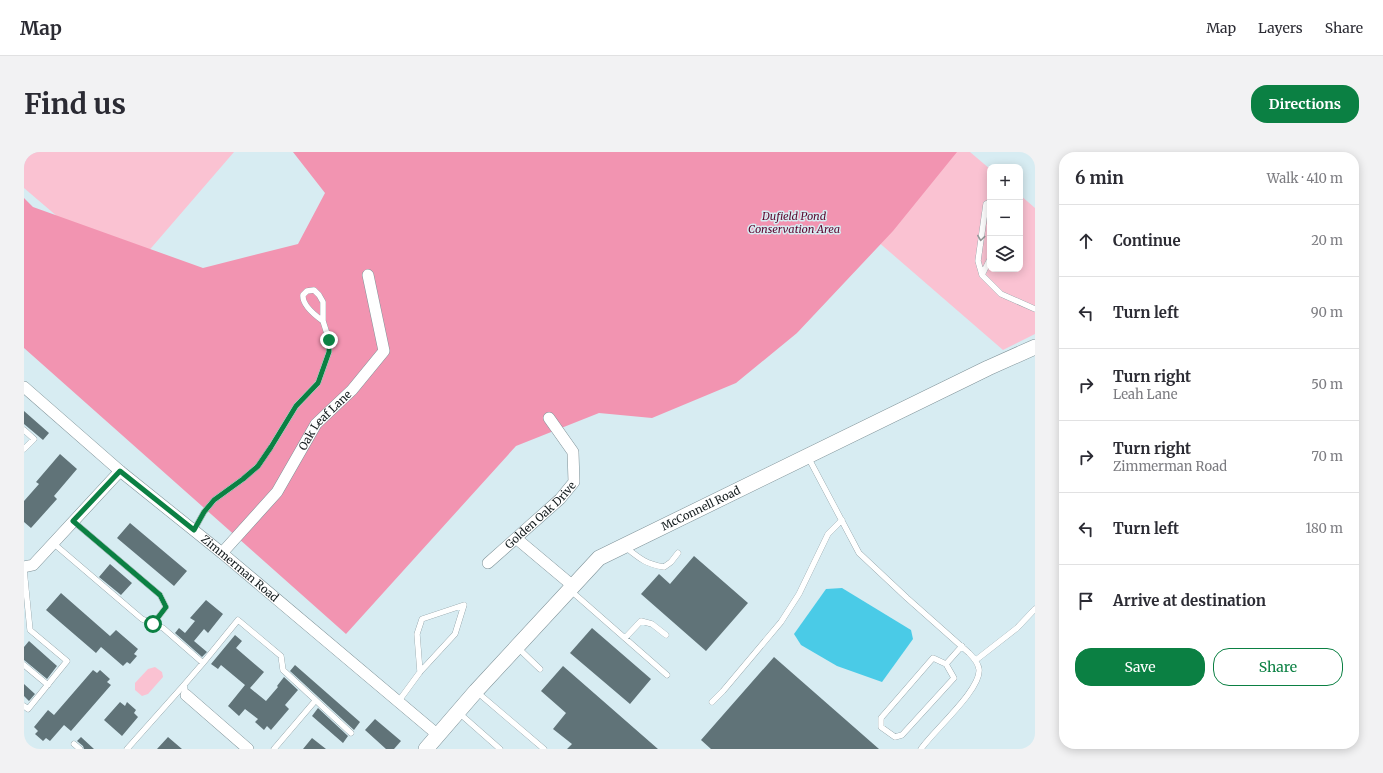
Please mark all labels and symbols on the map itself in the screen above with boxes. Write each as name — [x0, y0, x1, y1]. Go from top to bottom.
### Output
park label: Dufield Pond Conservation Area — [748, 209, 840, 236]
one-way arrow — [977, 235, 986, 241]
route end — [320, 331, 338, 349]
street label: Oak Leaf Lane — [295, 387, 354, 453]
street label: Golden Oak Drive — [502, 478, 579, 552]
street label: McConnell Road — [659, 483, 743, 534]
street label: Zimmerman Road — [198, 532, 282, 605]
route start — [144, 615, 162, 633]

